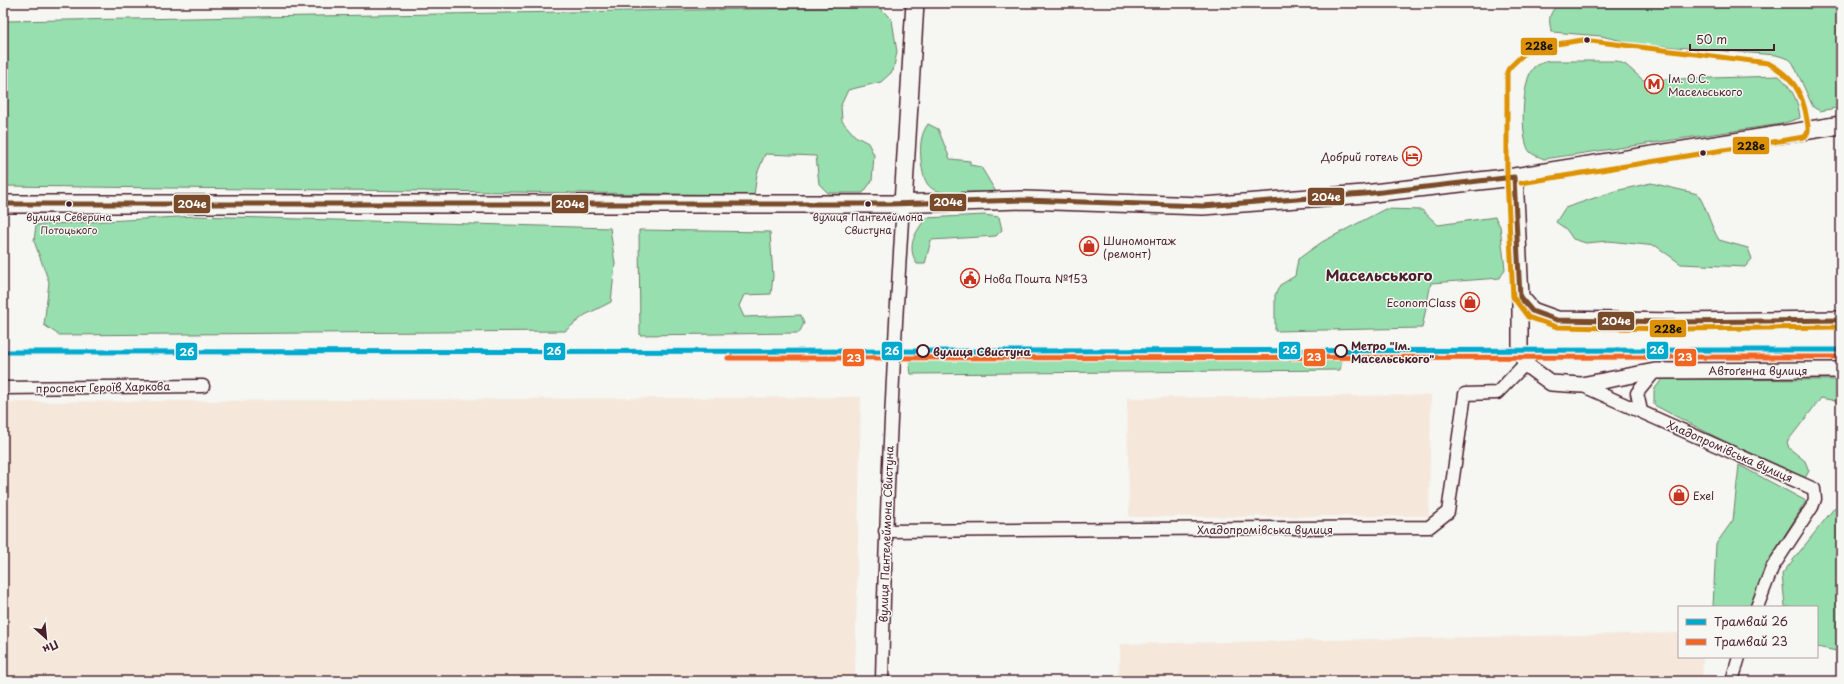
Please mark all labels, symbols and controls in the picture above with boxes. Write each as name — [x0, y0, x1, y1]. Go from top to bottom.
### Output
scale bar — [1690, 26, 1774, 52]
text: 50 m — [1696, 30, 1727, 48]
unlabelled marker — [1582, 35, 1592, 45]
line badge: 228е — [1520, 37, 1558, 56]
text: 228е — [1525, 37, 1553, 54]
place label: Ім. О.С. Масельського — [1668, 70, 1742, 100]
metro station icon: Ім. О.С. Масельського — [1643, 73, 1665, 95]
line badge: 228е — [1732, 136, 1770, 155]
text: 228е — [1737, 137, 1765, 154]
hotel icon: Добрий готель — [1401, 145, 1423, 167]
place label: Добрий готель — [1320, 148, 1398, 165]
unlabelled marker — [1698, 148, 1708, 158]
line badge: 204е — [1307, 187, 1345, 206]
text: 204е — [1311, 188, 1341, 205]
line badge: 204е — [929, 193, 967, 212]
text: 204е — [933, 193, 963, 210]
line badge: 204е — [173, 194, 211, 214]
line badge: 204е — [551, 194, 589, 214]
text: 204е — [177, 195, 207, 212]
text: 204е — [555, 195, 585, 212]
marker: вулиця Северина Потоцького — [64, 199, 74, 209]
marker: вулиця Пантелеймона Свистуна — [863, 199, 873, 209]
place label: вулиця Северина Потоцького — [26, 209, 113, 237]
place label: вулиця Пантелеймона Свистуна — [813, 209, 924, 237]
place label: Шиномонтаж (ремонт) — [1103, 232, 1176, 262]
shop icon: Шиномонтаж (ремонт) — [1078, 235, 1100, 257]
district label: Масельського — [1325, 263, 1433, 286]
public building icon: Нова Пошта №153 — [959, 267, 981, 289]
place label: Нова Пошта №153 — [984, 270, 1088, 287]
shop icon: EconomClass — [1459, 291, 1481, 313]
place label: EconomClass — [1386, 294, 1456, 311]
line badge: 204е — [1597, 311, 1635, 331]
text: 204е — [1601, 312, 1631, 329]
line badge: 228е — [1649, 319, 1687, 338]
text: 228е — [1654, 320, 1682, 337]
place label: Метро "ім. Масельського" — [1351, 337, 1434, 367]
line badge: 26 — [881, 341, 903, 361]
line badge: 26 — [1278, 341, 1301, 360]
text: 26 — [1283, 341, 1297, 358]
line badge: 26 — [1646, 341, 1669, 360]
text: 26 — [1650, 341, 1664, 358]
line badge: 26 — [175, 342, 198, 361]
line badge: 26 — [543, 342, 566, 361]
text: 26 — [547, 342, 561, 359]
text: 26 — [885, 342, 899, 359]
text: 26 — [180, 343, 194, 360]
place label: вулиця Свистуна — [933, 343, 1031, 360]
marker: вулиця Свистуна — [916, 344, 930, 358]
marker: Метро "ім. Масельського" — [1334, 344, 1348, 358]
line badge: 23 — [842, 348, 865, 367]
line badge: 23 — [1303, 348, 1326, 367]
text: 23 — [1307, 348, 1321, 365]
line badge: 23 — [1674, 348, 1697, 367]
text: 23 — [1678, 348, 1692, 365]
text: 23 — [847, 349, 861, 366]
street label: Автоґенна вулиця — [1709, 362, 1807, 379]
street label: проспект Героїв Харкова — [36, 377, 171, 397]
street label: Хладопромівська вулиця — [1664, 416, 1796, 486]
street label: вулиця Пантелеймона Свистуна — [874, 445, 898, 623]
shop icon: Exel — [1668, 484, 1690, 506]
place label: Exel — [1693, 487, 1714, 504]
street label: Хладопромівська вулиця — [1197, 521, 1333, 538]
legend — [1678, 606, 1818, 658]
text: Трамвай 26 — [1714, 612, 1788, 630]
north arrow — [26, 618, 66, 658]
text: Трамвай 23 — [1714, 632, 1788, 650]
text: Пн — [40, 636, 62, 659]

